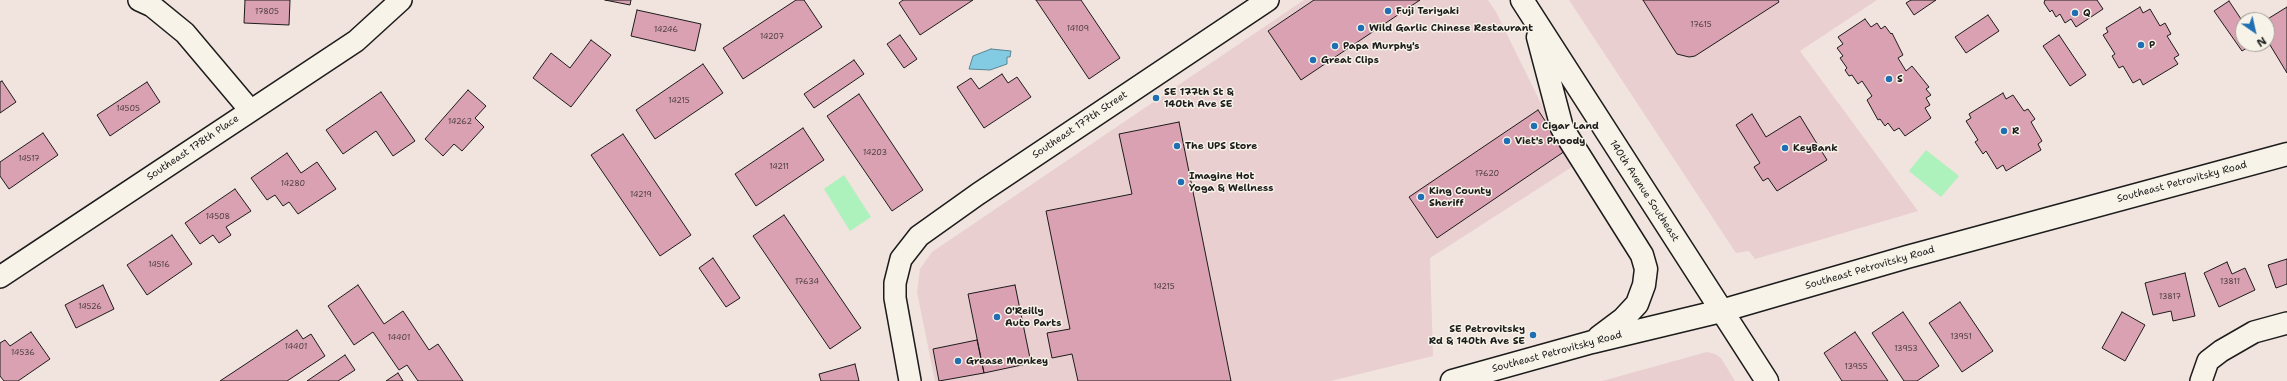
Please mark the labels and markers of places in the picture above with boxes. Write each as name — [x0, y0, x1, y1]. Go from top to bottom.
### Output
place label: Fuji Teriyaki — [1396, 5, 1459, 17]
marker: Fuji Teriyaki — [1383, 6, 1393, 16]
place label: Q — [2083, 7, 2091, 19]
marker: Q — [2070, 8, 2080, 18]
place label: Wild Garlic Chinese Restaurant — [1369, 22, 1533, 34]
marker: Wild Garlic Chinese Restaurant — [1356, 23, 1366, 33]
place label: P — [2149, 39, 2155, 51]
place label: Papa Murphy's — [1343, 40, 1420, 52]
marker: P — [2136, 40, 2146, 50]
marker: Papa Murphy's — [1330, 41, 1340, 51]
place label: Great Clips — [1321, 54, 1379, 66]
marker: Great Clips — [1308, 55, 1318, 65]
place label: S — [1897, 73, 1903, 85]
marker: S — [1884, 74, 1894, 84]
place label: SE 177th St & 140th Ave SE — [1164, 86, 1234, 110]
marker: SE 177th St & 140th Ave SE — [1151, 93, 1161, 103]
place label: Cigar Land — [1542, 120, 1599, 132]
marker: Cigar Land — [1529, 121, 1539, 131]
place label: R — [2012, 125, 2019, 137]
marker: R — [1999, 126, 2009, 136]
place label: Viet's Phoody — [1515, 135, 1585, 147]
marker: Viet's Phoody — [1502, 136, 1512, 146]
place label: The UPS Store — [1185, 140, 1257, 152]
marker: The UPS Store — [1172, 141, 1182, 151]
place label: KeyBank — [1793, 142, 1838, 154]
marker: KeyBank — [1780, 143, 1790, 153]
place label: Imagine Hot Yoga & Wellness — [1189, 170, 1274, 194]
marker: Imagine Hot Yoga & Wellness — [1176, 177, 1186, 187]
place label: King County Sheriff — [1429, 185, 1491, 208]
marker: King County Sheriff — [1416, 192, 1426, 202]
place label: O'Reilly Auto Parts — [1005, 305, 1062, 328]
marker: O'Reilly Auto Parts — [992, 312, 1002, 322]
place label: SE Petrovitsky Rd & 140th Ave SE — [1429, 323, 1525, 346]
marker: SE Petrovitsky Rd & 140th Ave SE — [1528, 330, 1538, 340]
place label: Grease Monkey — [966, 355, 1048, 367]
marker: Grease Monkey — [953, 356, 963, 366]

